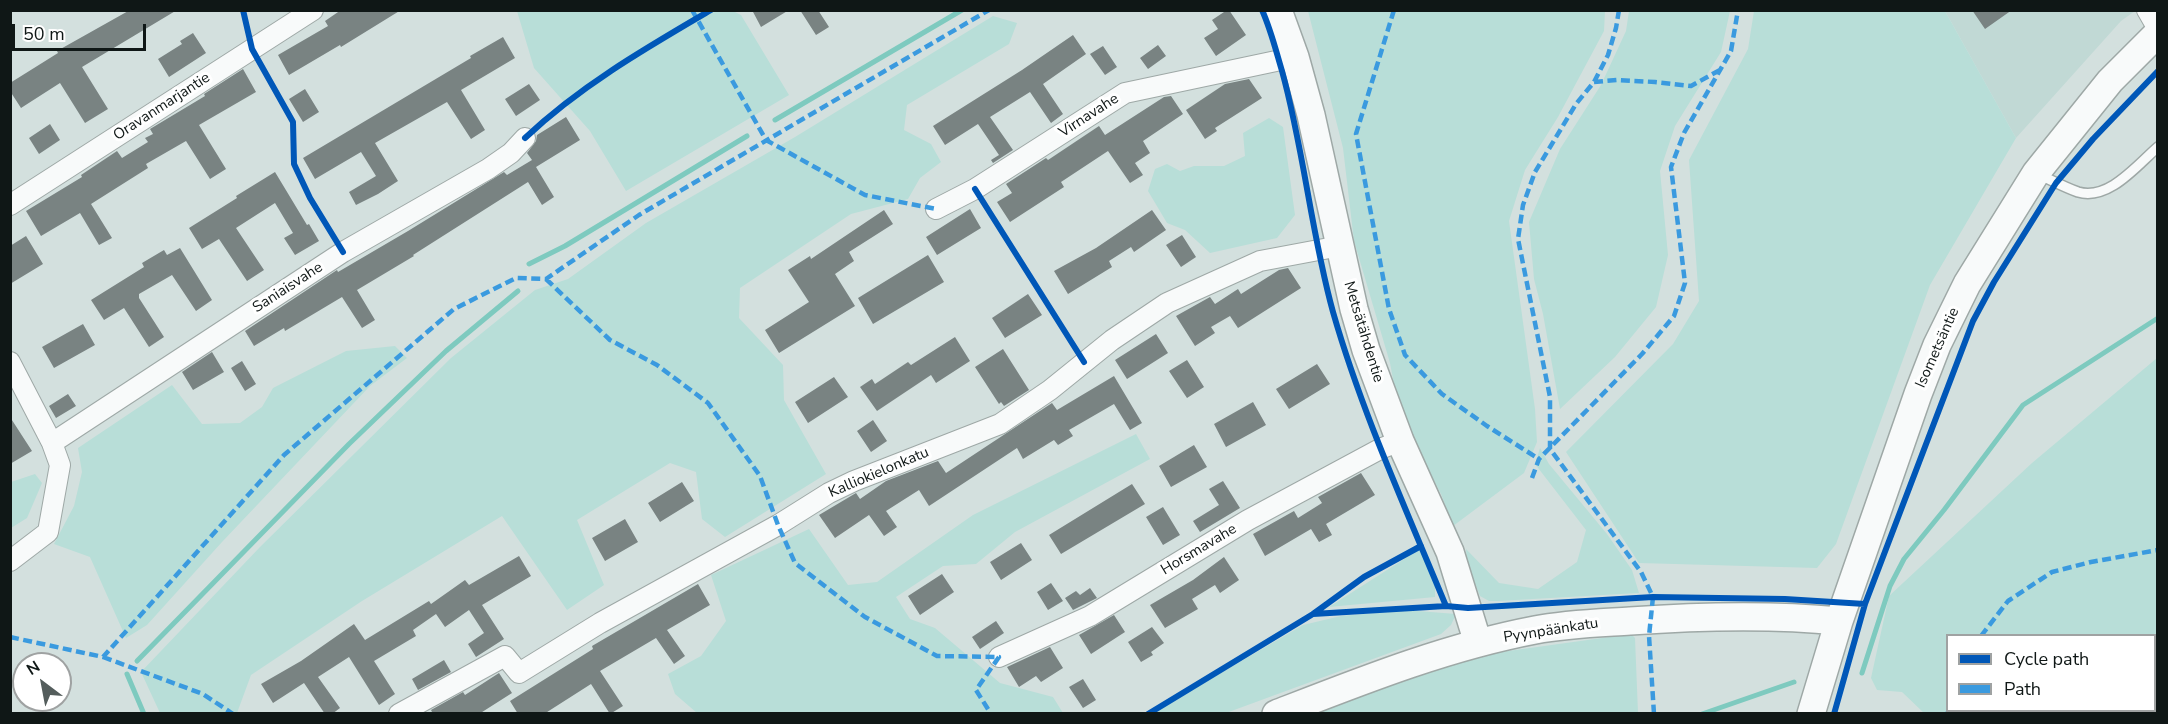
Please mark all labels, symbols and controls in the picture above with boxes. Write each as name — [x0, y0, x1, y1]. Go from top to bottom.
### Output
scale bar — [15, 12, 148, 50]
text: 50 m — [23, 22, 65, 46]
street label: Oravanmarjantie — [110, 69, 214, 145]
street label: Virnavahe — [1056, 90, 1122, 142]
street label: Saniaisvahe — [250, 259, 326, 317]
street label: Metsätähdentie — [1339, 279, 1387, 385]
street label: Isometsäntie — [1912, 305, 1964, 391]
street label: Kalliokielonkatu — [826, 444, 932, 502]
street label: Horsmavahe — [1158, 520, 1240, 580]
street label: Pyynpäänkatu — [1502, 615, 1600, 647]
legend — [1946, 634, 2156, 712]
text: Cycle path — [2004, 647, 2089, 671]
north arrow — [12, 652, 72, 712]
text: N — [23, 656, 44, 681]
text: Path — [2004, 677, 2041, 701]

